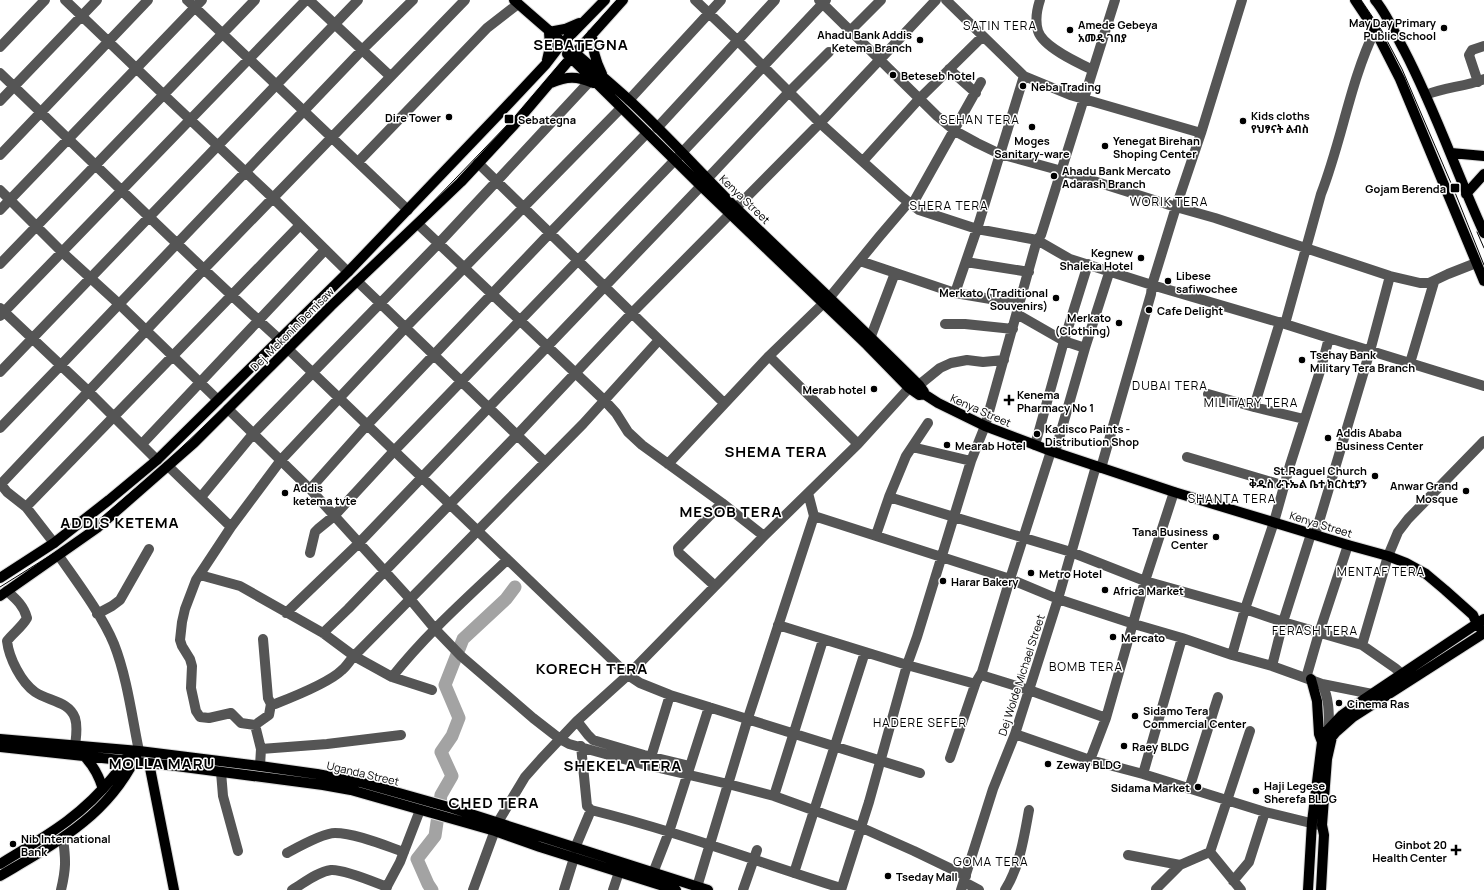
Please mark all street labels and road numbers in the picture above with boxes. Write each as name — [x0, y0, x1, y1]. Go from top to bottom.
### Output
street label: Kenya Street — [716, 171, 774, 227]
street label: Dej. Mekonin Demisaw — [247, 284, 337, 374]
street label: Kenya Street — [948, 390, 1014, 430]
street label: Kenya Street — [1288, 507, 1354, 541]
street label: Dej Wolde Michael Street — [994, 612, 1048, 738]
street label: Uganda Street — [325, 757, 401, 789]

